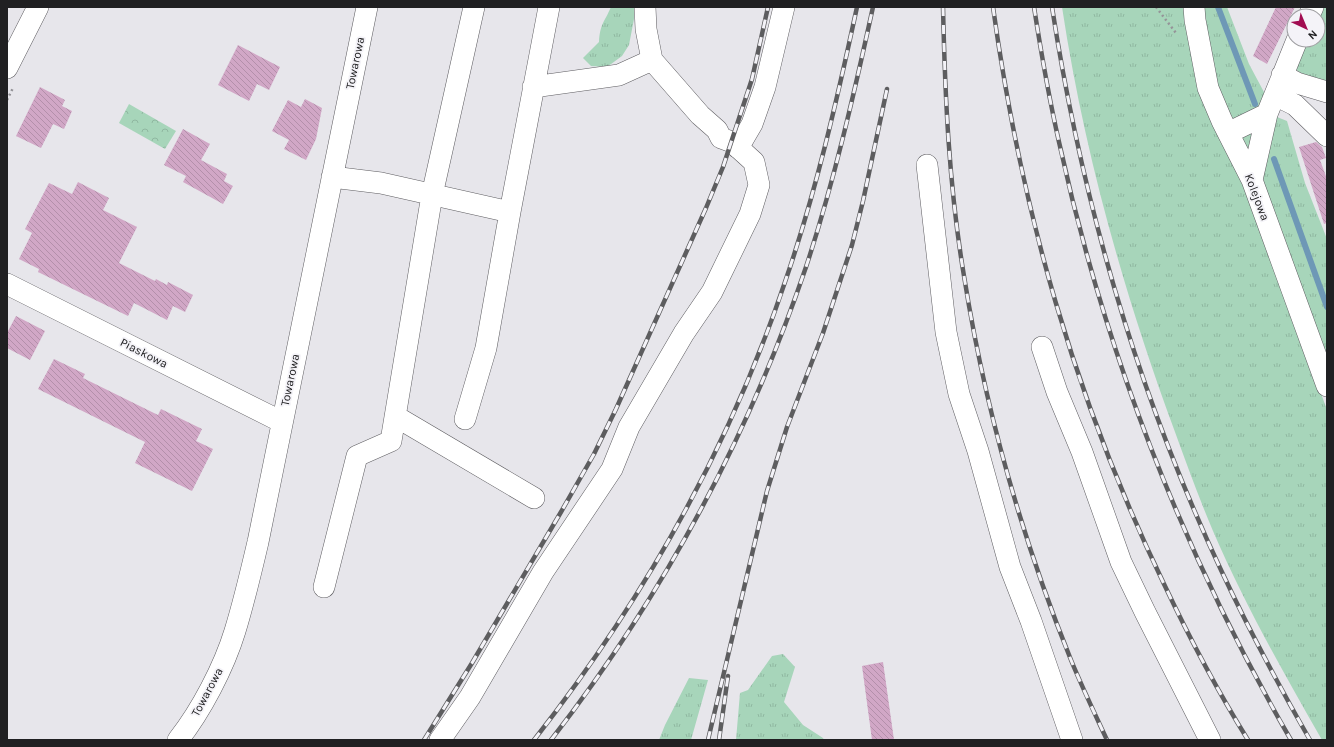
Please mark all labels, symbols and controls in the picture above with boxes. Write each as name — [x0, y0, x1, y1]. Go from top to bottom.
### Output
north arrow — [1286, 8, 1326, 48]
text: N — [1305, 27, 1320, 42]
street label: Towarowa — [343, 36, 367, 90]
street label: Kolejowa — [1242, 172, 1272, 222]
street label: Piaskowa — [118, 335, 170, 371]
street label: Towarowa — [278, 353, 302, 407]
street label: Towarowa — [188, 665, 226, 719]

